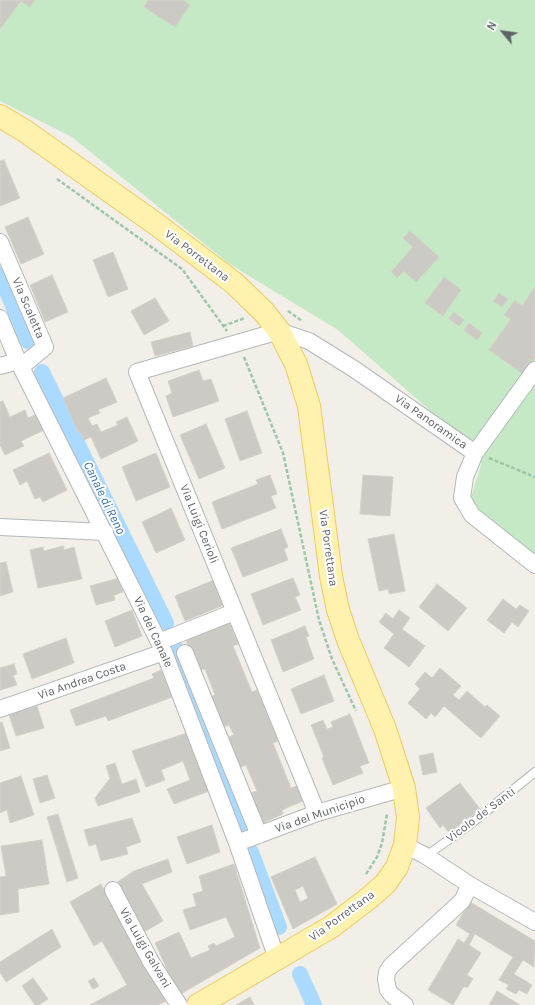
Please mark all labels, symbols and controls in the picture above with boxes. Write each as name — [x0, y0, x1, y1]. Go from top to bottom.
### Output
north arrow — [483, 12, 523, 52]
text: N — [484, 19, 500, 33]
street label: Via Porrettana — [162, 227, 232, 285]
street label: Via Scaletta — [9, 275, 47, 341]
street label: Via Panoramica — [392, 392, 470, 452]
water label: Canale di Reno — [80, 459, 128, 537]
street label: Via Luigi Cerioli — [177, 482, 221, 566]
street label: Via Porrettana — [315, 509, 341, 587]
street label: Via del Canale — [130, 594, 176, 670]
street label: Via Andrea Costa — [36, 659, 128, 703]
street label: Vicolo de' Santi — [444, 784, 518, 846]
street label: Via del Municipio — [273, 792, 367, 836]
street label: Via Porrettana — [307, 887, 377, 945]
street label: Via Luigi Galvani — [116, 905, 174, 991]

